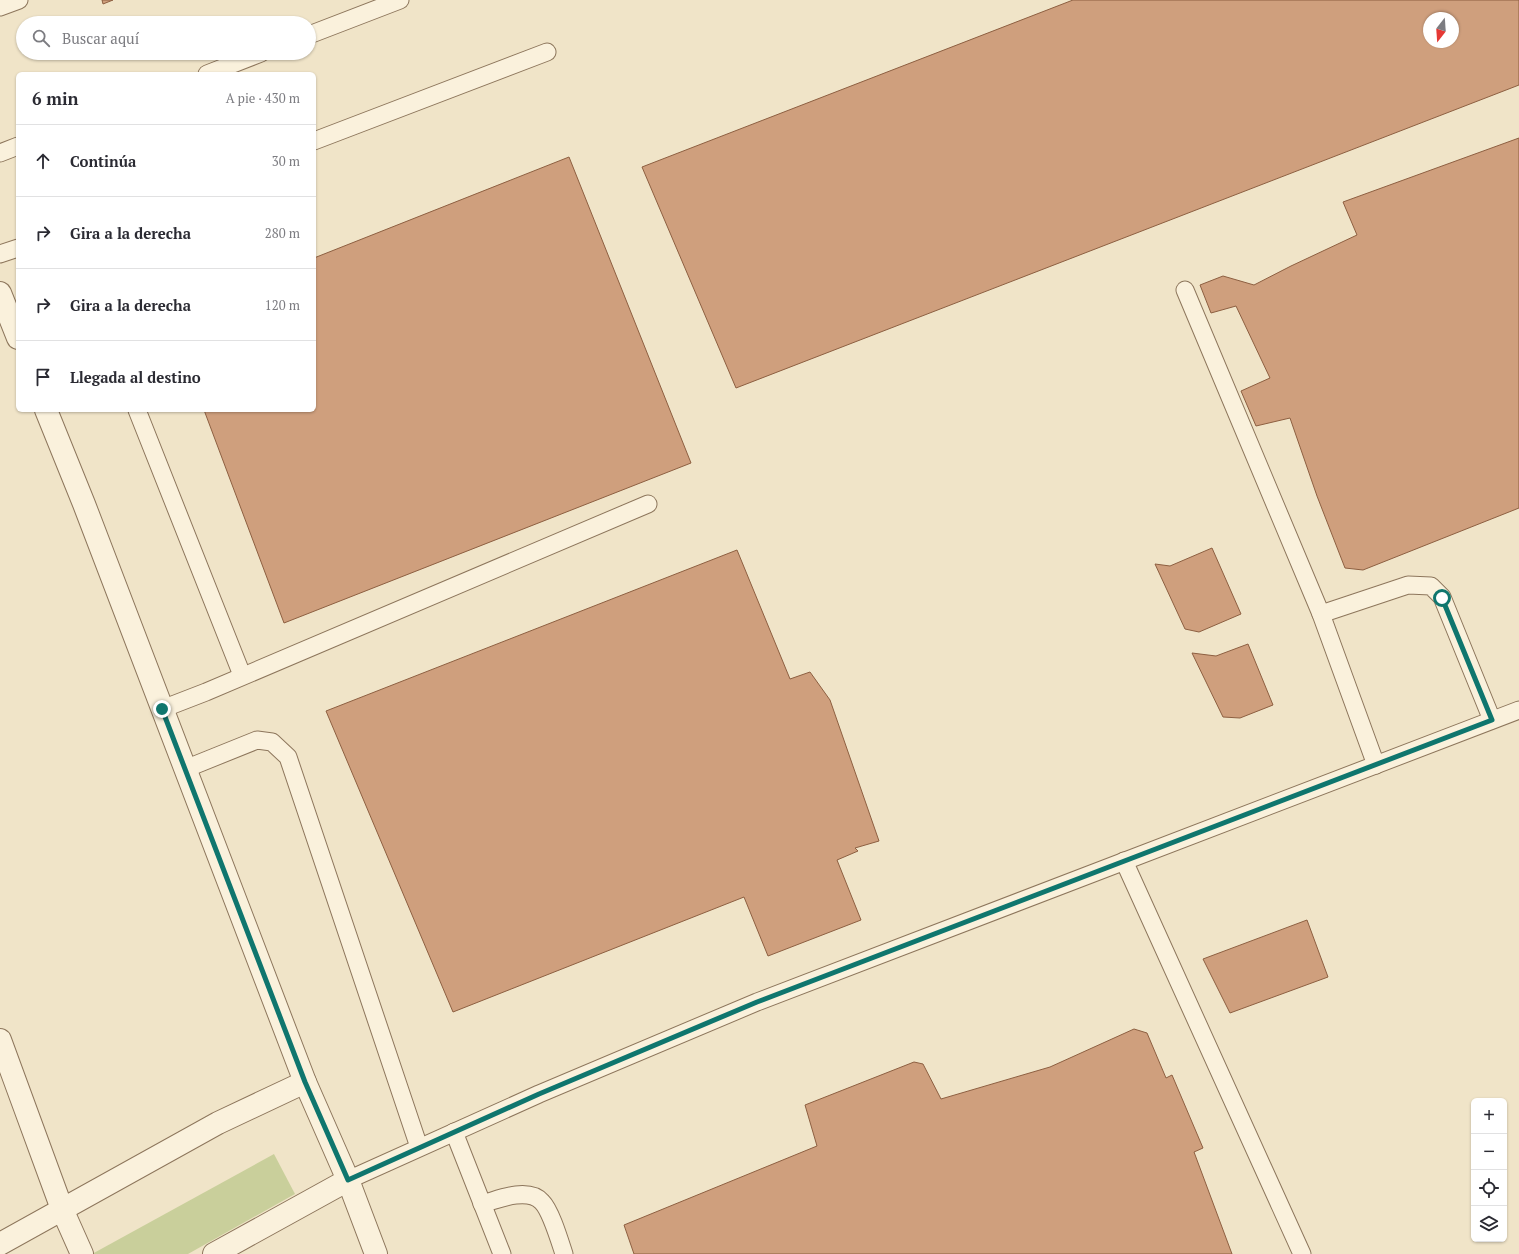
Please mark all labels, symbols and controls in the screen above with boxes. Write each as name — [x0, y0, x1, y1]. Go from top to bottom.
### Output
north arrow — [1423, 12, 1459, 48]
search box — [16, 16, 316, 60]
icon: search — [30, 27, 52, 49]
text: Buscar aquí — [62, 28, 139, 48]
text: 6 min — [32, 87, 79, 110]
text: A pie · 430 m — [226, 89, 300, 107]
icon: ahead — [32, 150, 54, 172]
text: Continúa — [70, 151, 136, 171]
text: 30 m — [272, 152, 300, 170]
icon: right — [32, 222, 54, 244]
text: Gira a la derecha — [70, 223, 191, 243]
text: 280 m — [265, 224, 300, 242]
icon: right — [32, 294, 54, 316]
text: Gira a la derecha — [70, 295, 191, 315]
text: 120 m — [265, 296, 300, 314]
icon: arrive — [32, 366, 54, 388]
text: Llegada al destino — [70, 367, 201, 387]
route start — [1433, 589, 1451, 607]
route end — [153, 700, 171, 718]
map controls — [1471, 1098, 1507, 1242]
button: + — [1471, 1098, 1507, 1134]
button: − — [1471, 1134, 1507, 1170]
button: locate — [1471, 1170, 1507, 1206]
button: layers — [1471, 1206, 1507, 1242]

